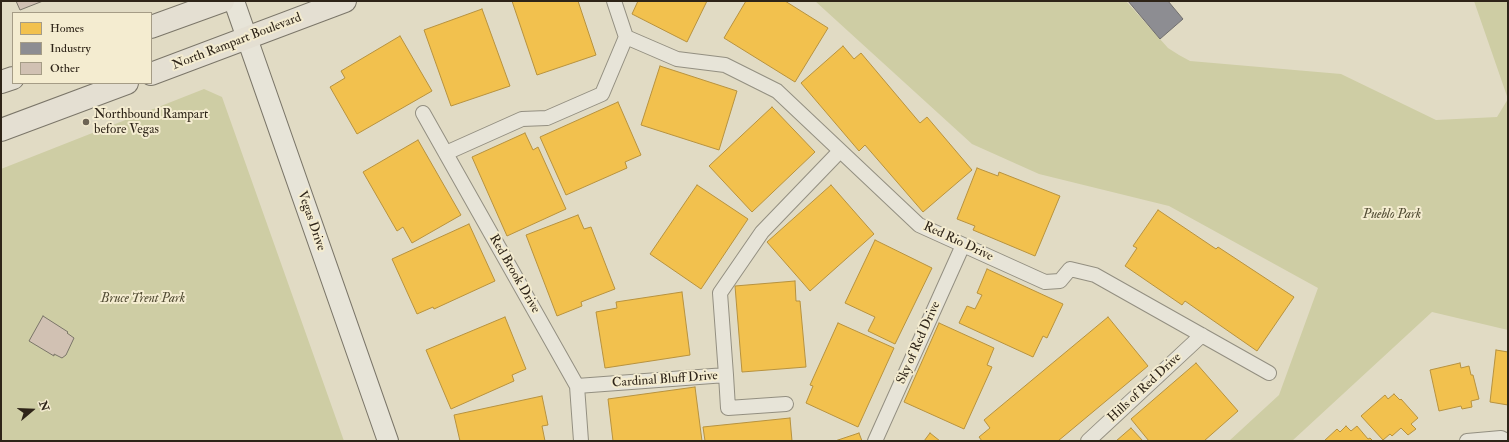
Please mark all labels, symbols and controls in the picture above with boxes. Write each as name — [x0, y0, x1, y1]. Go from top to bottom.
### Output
street label: North Rampart Boulevard — [170, 10, 304, 74]
legend — [12, 12, 152, 84]
text: Homes — [50, 21, 84, 36]
text: Industry — [50, 41, 91, 56]
text: Other — [50, 61, 79, 76]
place label: Northbound Rampart before Vegas — [94, 107, 208, 138]
marker: Northbound Rampart before Vegas — [81, 117, 91, 127]
street label: Vegas Drive — [293, 189, 329, 253]
park label: Pueblo Park — [1363, 207, 1421, 223]
street label: Red Rio Drive — [921, 219, 995, 265]
street label: Red Brook Drive — [485, 232, 543, 316]
park label: Bruce Trent Park — [101, 291, 185, 307]
street label: Sky of Red Drive — [894, 299, 944, 387]
street label: Hills of Red Drive — [1105, 350, 1185, 426]
street label: Cardinal Bluff Drive — [612, 369, 718, 391]
north arrow — [12, 390, 52, 430]
text: N — [36, 399, 52, 413]

